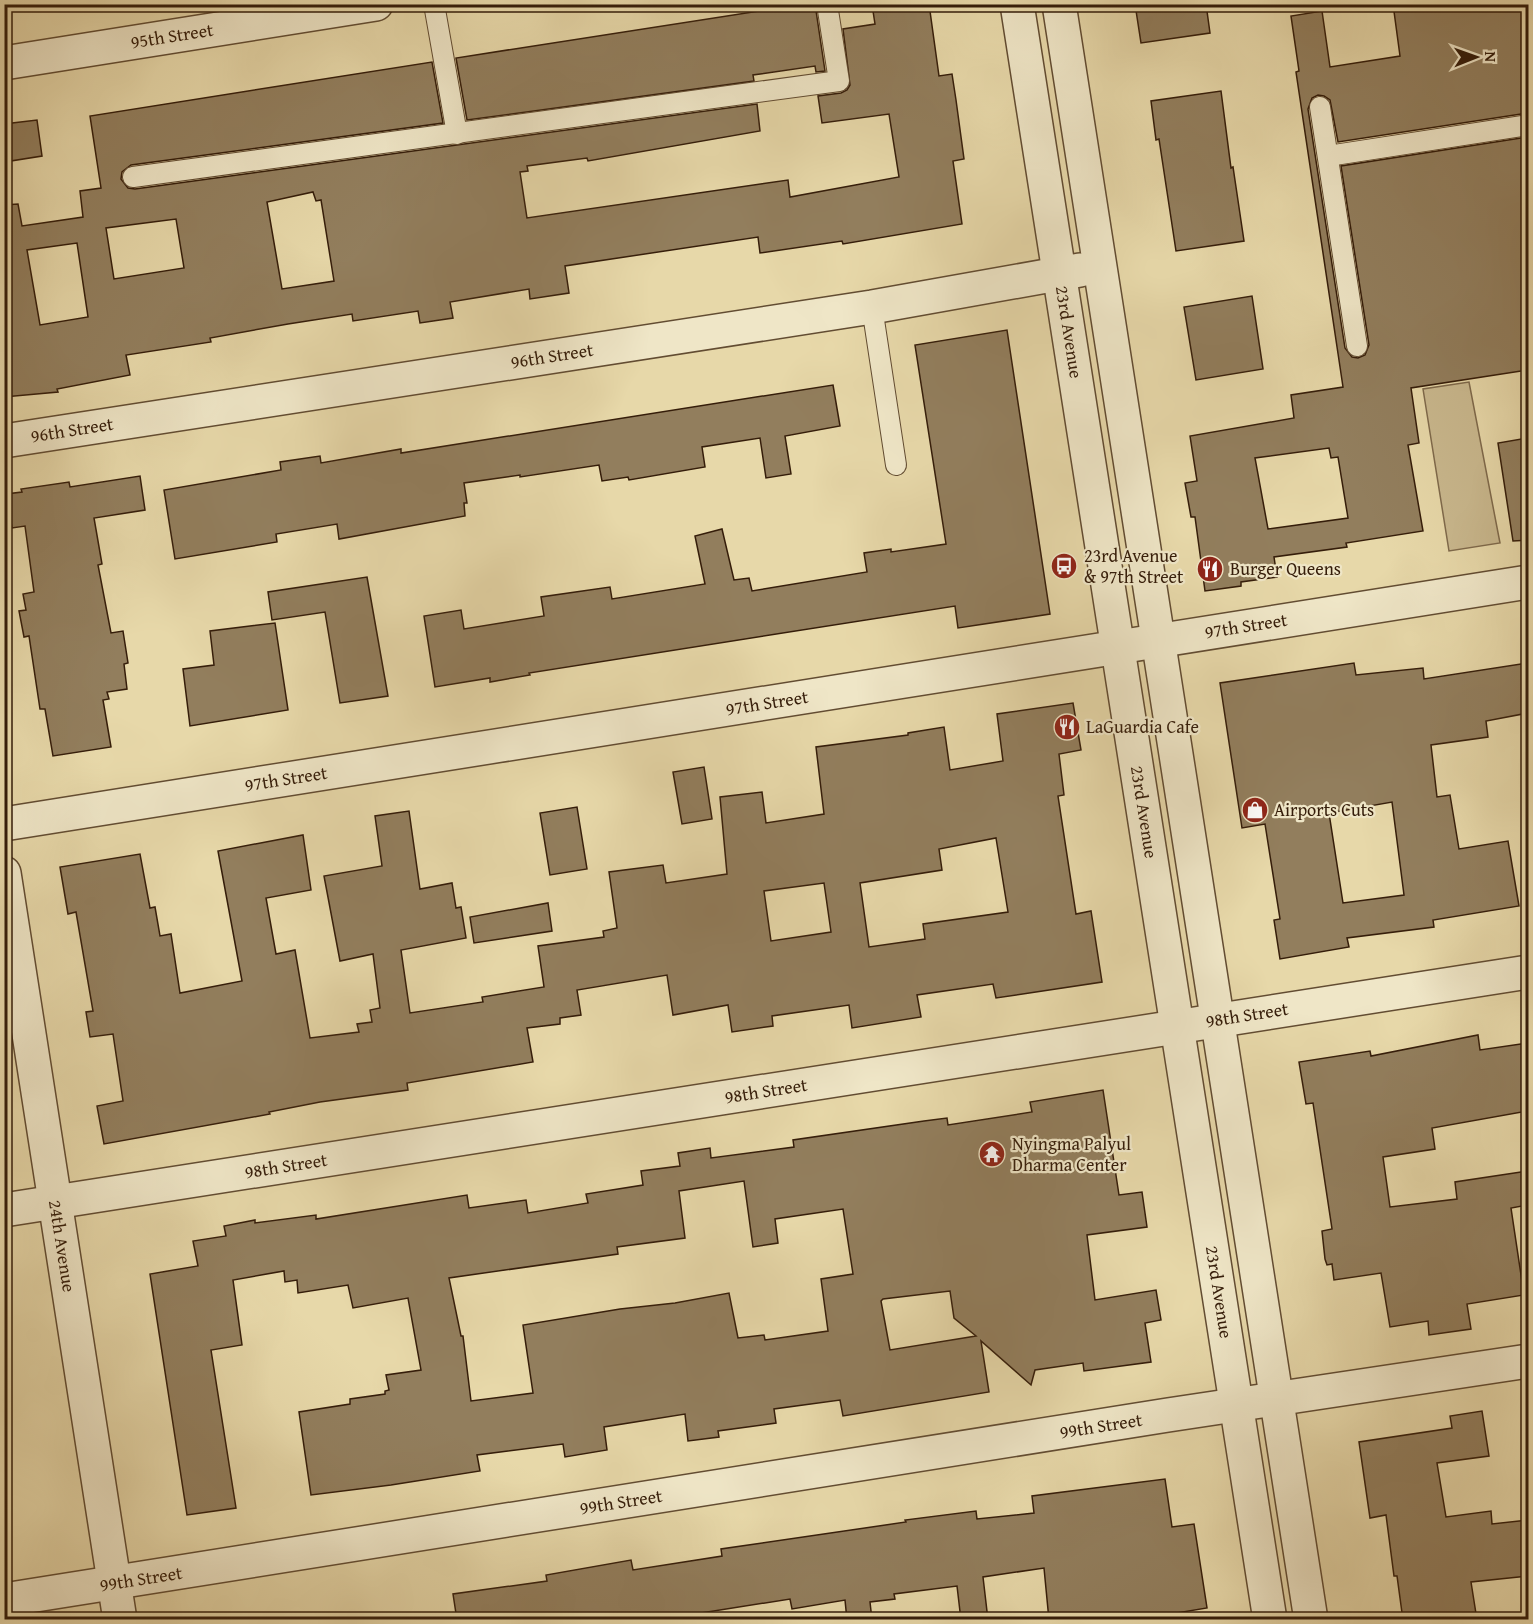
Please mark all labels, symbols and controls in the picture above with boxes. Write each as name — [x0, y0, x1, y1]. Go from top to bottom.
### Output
street label: 95th Street — [129, 16, 216, 55]
north arrow — [1446, 27, 1506, 87]
text: N — [1479, 51, 1503, 63]
street label: 23rd Avenue — [1049, 284, 1090, 380]
street label: 96th Street — [509, 336, 596, 375]
street label: 96th Street — [29, 410, 116, 449]
place label: 23rd Avenue & 97th Street — [1084, 542, 1184, 590]
bus stop icon: 23rd Avenue & 97th Street — [1049, 551, 1079, 581]
restaurant icon: Burger Queens — [1195, 554, 1225, 584]
place label: Burger Queens — [1230, 555, 1341, 582]
street label: 97th Street — [1203, 606, 1290, 645]
street label: 97th Street — [724, 683, 811, 722]
restaurant icon: LaGuardia Cafe — [1052, 712, 1082, 742]
place label: LaGuardia Cafe — [1086, 713, 1199, 740]
street label: 97th Street — [243, 759, 330, 798]
street label: 23rd Avenue — [1124, 764, 1165, 860]
shop icon: Airports Cuts — [1240, 795, 1270, 825]
place label: Airports Cuts — [1274, 796, 1374, 823]
street label: 98th Street — [1204, 995, 1291, 1034]
street label: 98th Street — [723, 1071, 810, 1110]
place label: Nyingma Palyul Dharma Center — [1012, 1130, 1131, 1178]
temple icon: Nyingma Palyul Dharma Center — [977, 1139, 1007, 1169]
street label: 98th Street — [243, 1146, 330, 1185]
street label: 24th Avenue — [42, 1198, 83, 1294]
street label: 23rd Avenue — [1199, 1244, 1240, 1340]
street label: 99th Street — [1058, 1406, 1145, 1445]
street label: 99th Street — [578, 1482, 665, 1521]
street label: 99th Street — [98, 1559, 185, 1598]

